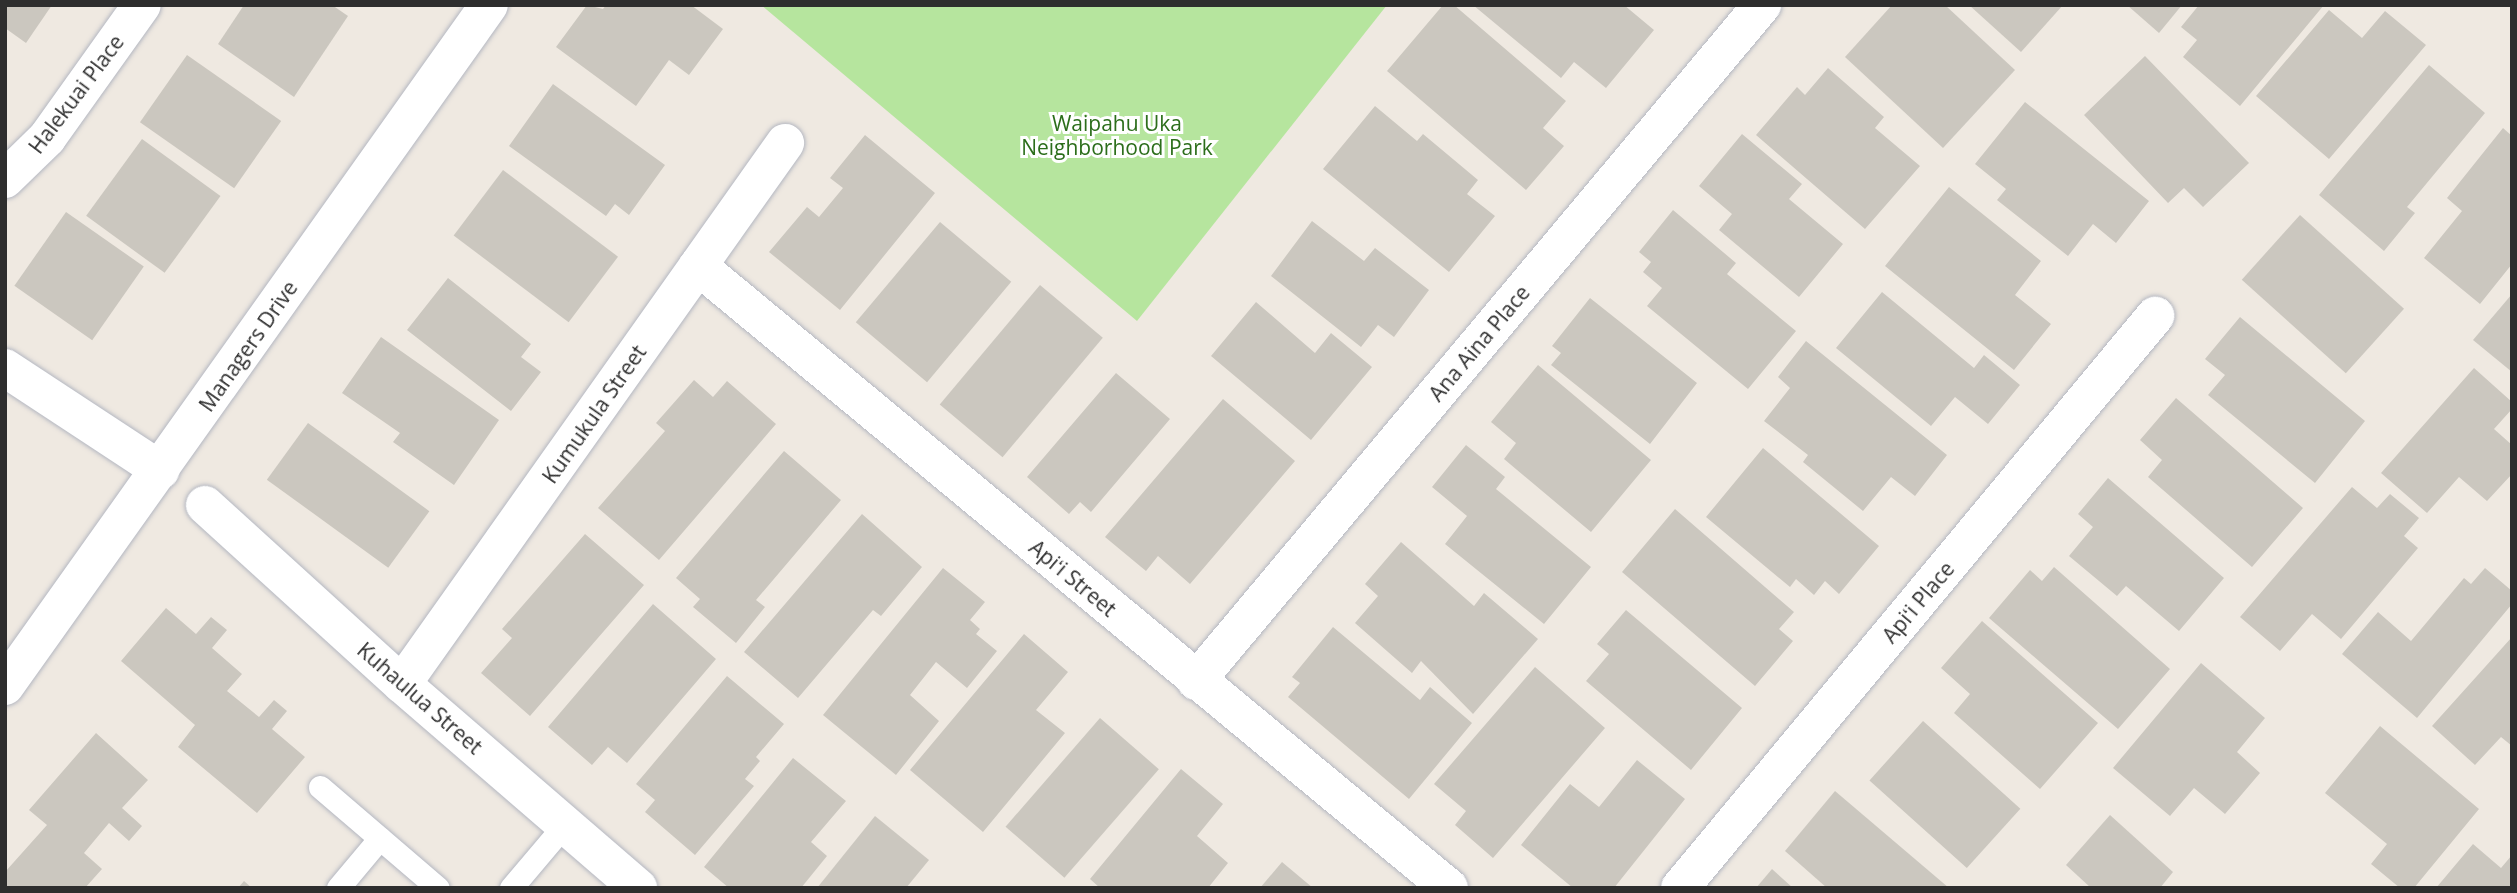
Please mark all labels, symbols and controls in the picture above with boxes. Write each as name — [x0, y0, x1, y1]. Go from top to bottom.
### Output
street label: Halekuai Place — [23, 30, 129, 158]
park label: Waipahu Uka Neighborhood Park — [1021, 110, 1213, 160]
street label: Managers Drive — [194, 276, 302, 416]
street label: Ana Aina Place — [1423, 280, 1535, 406]
street label: Kumukula Street — [537, 340, 651, 488]
street label: Apiʻi Street — [1024, 534, 1122, 622]
street label: Apiʻi Place — [1877, 556, 1959, 648]
street label: Kuhaulua Street — [352, 637, 488, 759]

